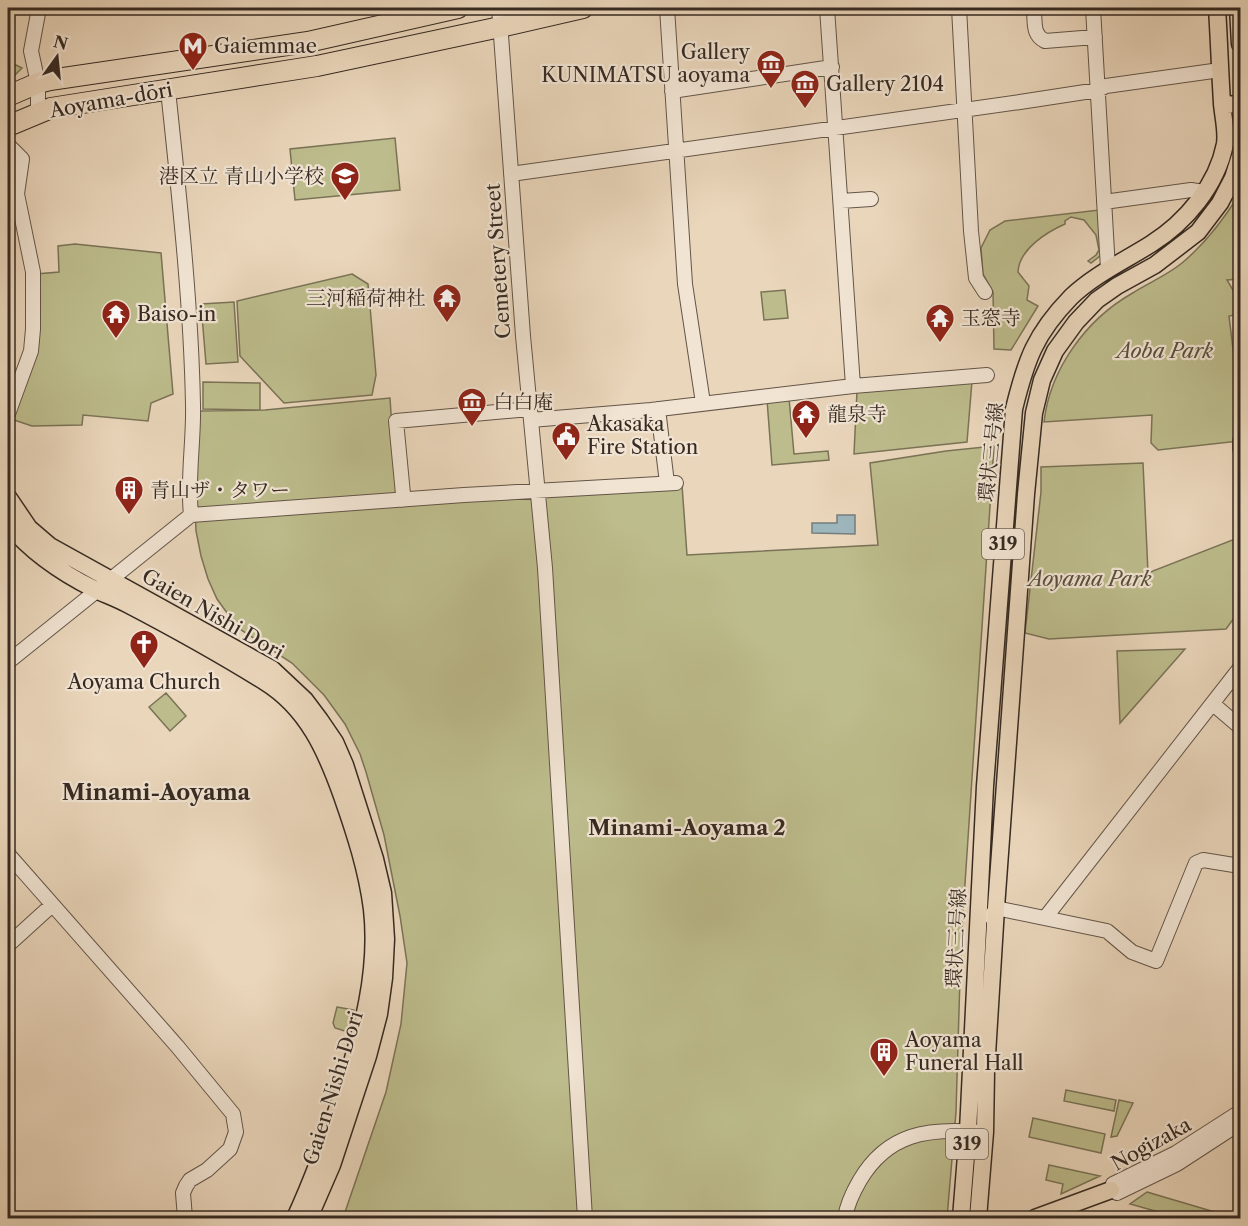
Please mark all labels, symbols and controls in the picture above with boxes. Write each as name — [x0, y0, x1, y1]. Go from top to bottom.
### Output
north arrow — [27, 27, 87, 87]
metro station icon: Gaiemmae — [177, 30, 209, 72]
text: N — [52, 31, 70, 54]
place label: Gaiemmae — [214, 34, 317, 58]
place label: Gallery KUNIMATSU aoyama — [541, 40, 751, 87]
museum icon: Gallery KUNIMATSU aoyama — [755, 48, 787, 90]
museum icon: Gallery 2104 — [789, 68, 821, 110]
place label: Gallery 2104 — [826, 72, 944, 96]
street label: Aoyama-dōri — [47, 77, 174, 123]
school or university icon: 港区立 青山小学校 — [329, 160, 361, 202]
place label: 港区立 青山小学校 — [159, 164, 324, 188]
street label: Cemetery Street — [481, 183, 515, 339]
temple icon: 三河稲荷神社 — [431, 282, 463, 324]
place label: 三河稲荷神社 — [306, 286, 426, 310]
temple icon: Baiso-in — [100, 298, 132, 340]
place label: Baiso-in — [137, 302, 217, 326]
temple icon: 玉窓寺 — [924, 302, 956, 344]
place label: 玉窓寺 — [961, 306, 1021, 330]
park label: Aoba Park — [1114, 339, 1214, 363]
museum icon: 白白庵 — [456, 386, 488, 428]
place label: 白白庵 — [493, 390, 553, 414]
temple icon: 龍泉寺 — [790, 398, 822, 440]
street label: 環状三号線 — [974, 401, 1008, 503]
place label: 龍泉寺 — [827, 402, 887, 426]
place label: Akasaka Fire Station — [586, 412, 699, 459]
public building icon: Akasaka Fire Station — [550, 420, 582, 462]
building icon: 青山ザ・タワー — [113, 474, 145, 516]
place label: 青山ザ・タワー — [150, 478, 290, 502]
road number: 319 — [982, 529, 1024, 559]
street label: Gaien Nishi Dori — [138, 564, 288, 664]
park label: Aoyama Park — [1025, 567, 1152, 591]
church icon: Aoyama Church — [128, 628, 160, 670]
place label: Aoyama Church — [67, 670, 221, 694]
district label: Minami-Aoyama — [62, 779, 251, 806]
district label: Minami-Aoyama 2 — [588, 815, 786, 840]
street label: 環状三号線 — [941, 887, 971, 989]
street label: Gaien Nishi Dori — [298, 1008, 368, 1168]
place label: Aoyama Funeral Hall — [904, 1028, 1024, 1075]
building icon: Aoyama Funeral Hall — [868, 1036, 900, 1078]
street label: Nogizaka — [1107, 1112, 1195, 1176]
road number: 319 — [946, 1129, 988, 1159]

